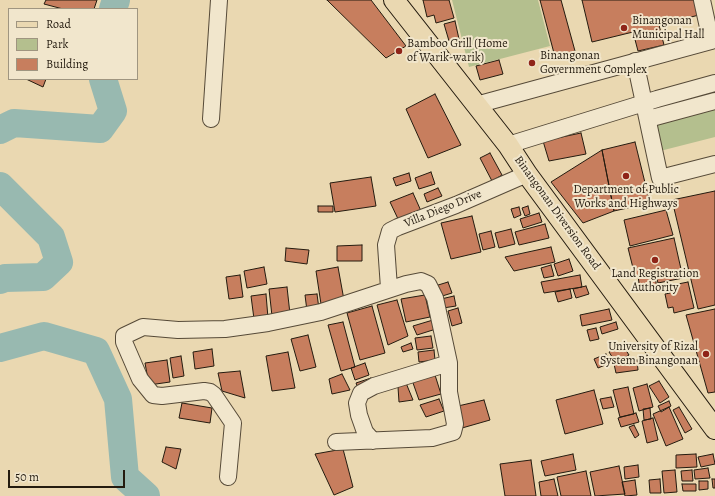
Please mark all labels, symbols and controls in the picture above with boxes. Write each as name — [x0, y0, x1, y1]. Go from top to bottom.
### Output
legend — [8, 8, 138, 80]
place label: Binangonan Municipal Hall — [632, 14, 704, 42]
text: Road — [46, 16, 71, 32]
marker: Binangonan Municipal Hall — [619, 23, 629, 33]
text: Park — [46, 36, 69, 52]
place label: Bamboo Grill (Home of Warik-warik) — [407, 37, 508, 65]
marker: Bamboo Grill (Home of Warik-warik) — [394, 46, 404, 56]
place label: Binangonan Government Complex — [540, 49, 647, 77]
text: Building — [46, 56, 88, 72]
marker: Binangonan Government Complex — [527, 58, 537, 68]
street label: Binangonan Diversion Road — [511, 153, 603, 273]
marker: Department of Public Works and Highways — [621, 171, 631, 181]
place label: Department of Public Works and Highways — [573, 183, 679, 211]
street label: Villa Diego Drive — [402, 187, 484, 231]
marker: Land Registration Authority — [650, 255, 660, 265]
place label: Land Registration Authority — [611, 267, 699, 295]
place label: University of Rizal System Binangonan — [600, 340, 698, 368]
marker: University of Rizal System Binangonan — [701, 349, 711, 359]
scale bar — [10, 462, 127, 488]
text: 50 m — [15, 469, 39, 485]

